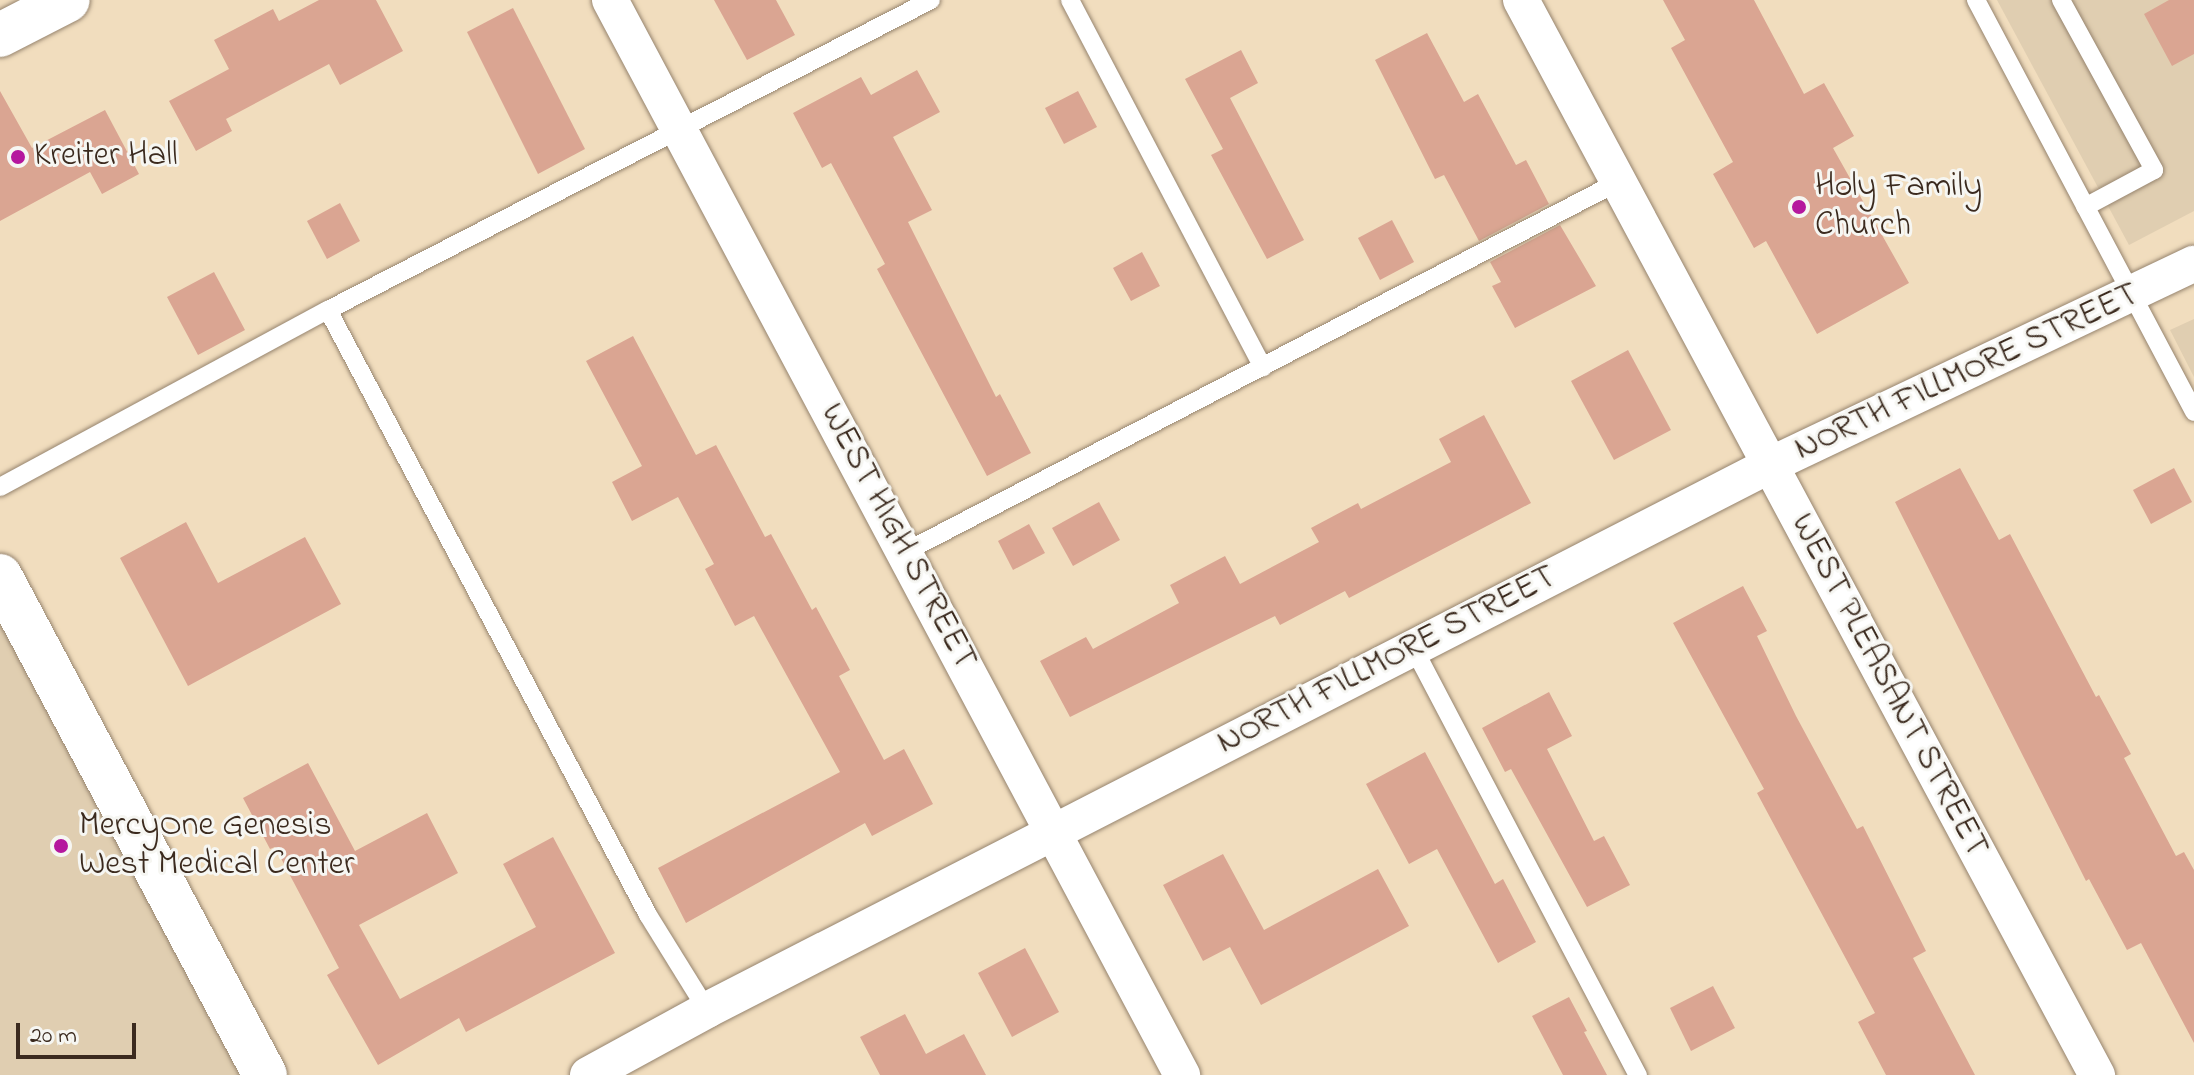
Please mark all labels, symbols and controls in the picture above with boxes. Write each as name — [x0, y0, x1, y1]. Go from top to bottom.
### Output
place label: Kreiter Hall — [34, 137, 178, 177]
marker: Kreiter Hall — [9, 148, 27, 166]
place label: Holy Family Church — [1815, 167, 1982, 246]
marker: Holy Family Church — [1790, 198, 1808, 216]
street label: NORTH FILLMORE STREET — [1789, 275, 2145, 471]
street label: WEST HIGH STREET — [810, 397, 984, 677]
street label: WEST PLEASANT STREET — [1780, 507, 1996, 865]
street label: NORTH FILLMORE STREET — [1211, 558, 1563, 764]
place label: MercyOne Genesis West Medical Center — [79, 806, 354, 886]
marker: MercyOne Genesis West Medical Center — [50, 835, 72, 857]
scale bar — [20, 1007, 140, 1057]
text: 20 m — [30, 1019, 77, 1054]

